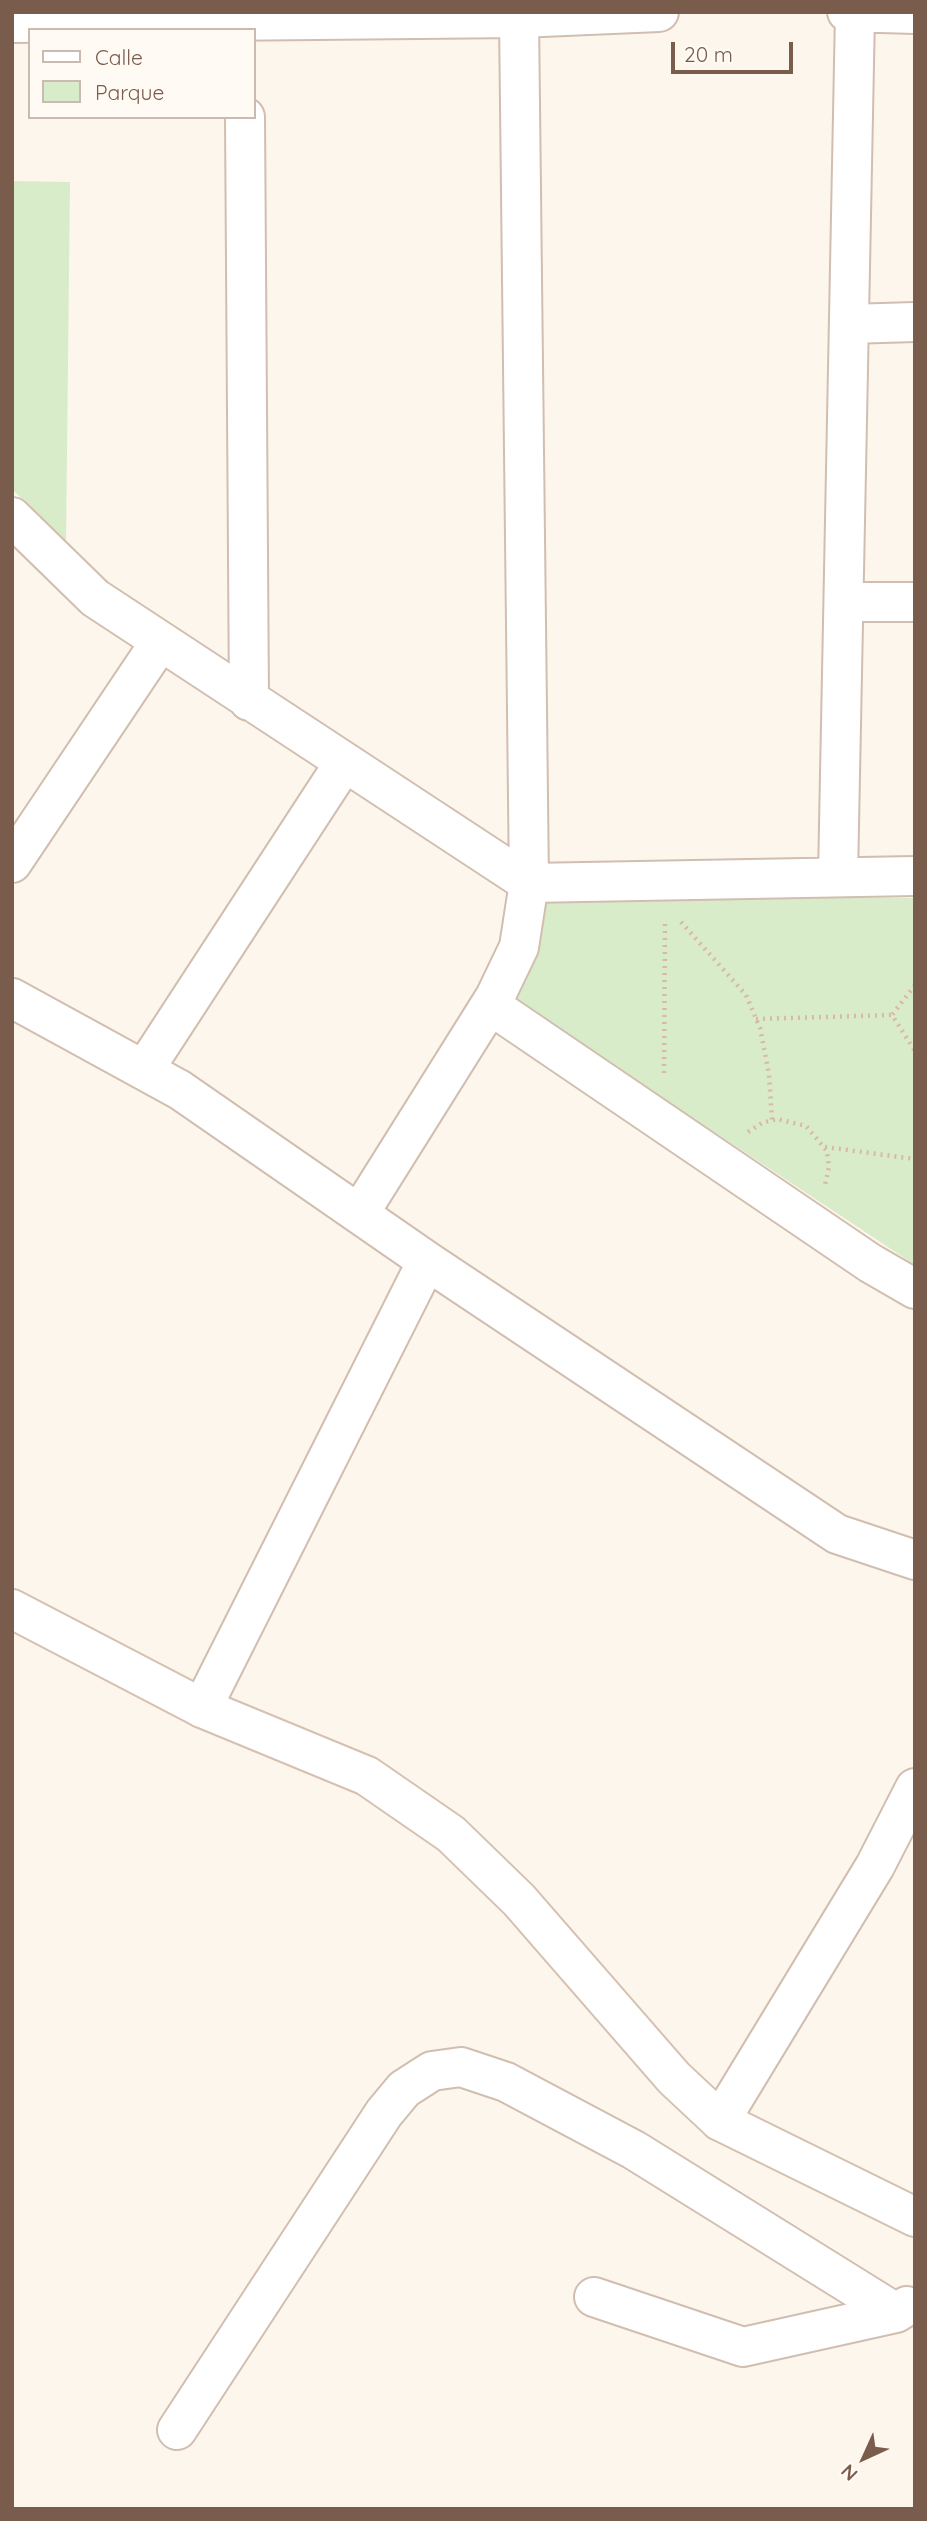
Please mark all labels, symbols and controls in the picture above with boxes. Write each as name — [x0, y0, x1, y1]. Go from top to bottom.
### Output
legend — [28, 28, 256, 119]
scale bar — [675, 28, 797, 72]
text: 20 m — [684, 41, 733, 67]
text: Calle — [95, 44, 143, 70]
text: Parque — [95, 79, 164, 105]
north arrow — [829, 2423, 899, 2493]
text: N — [836, 2459, 863, 2486]

